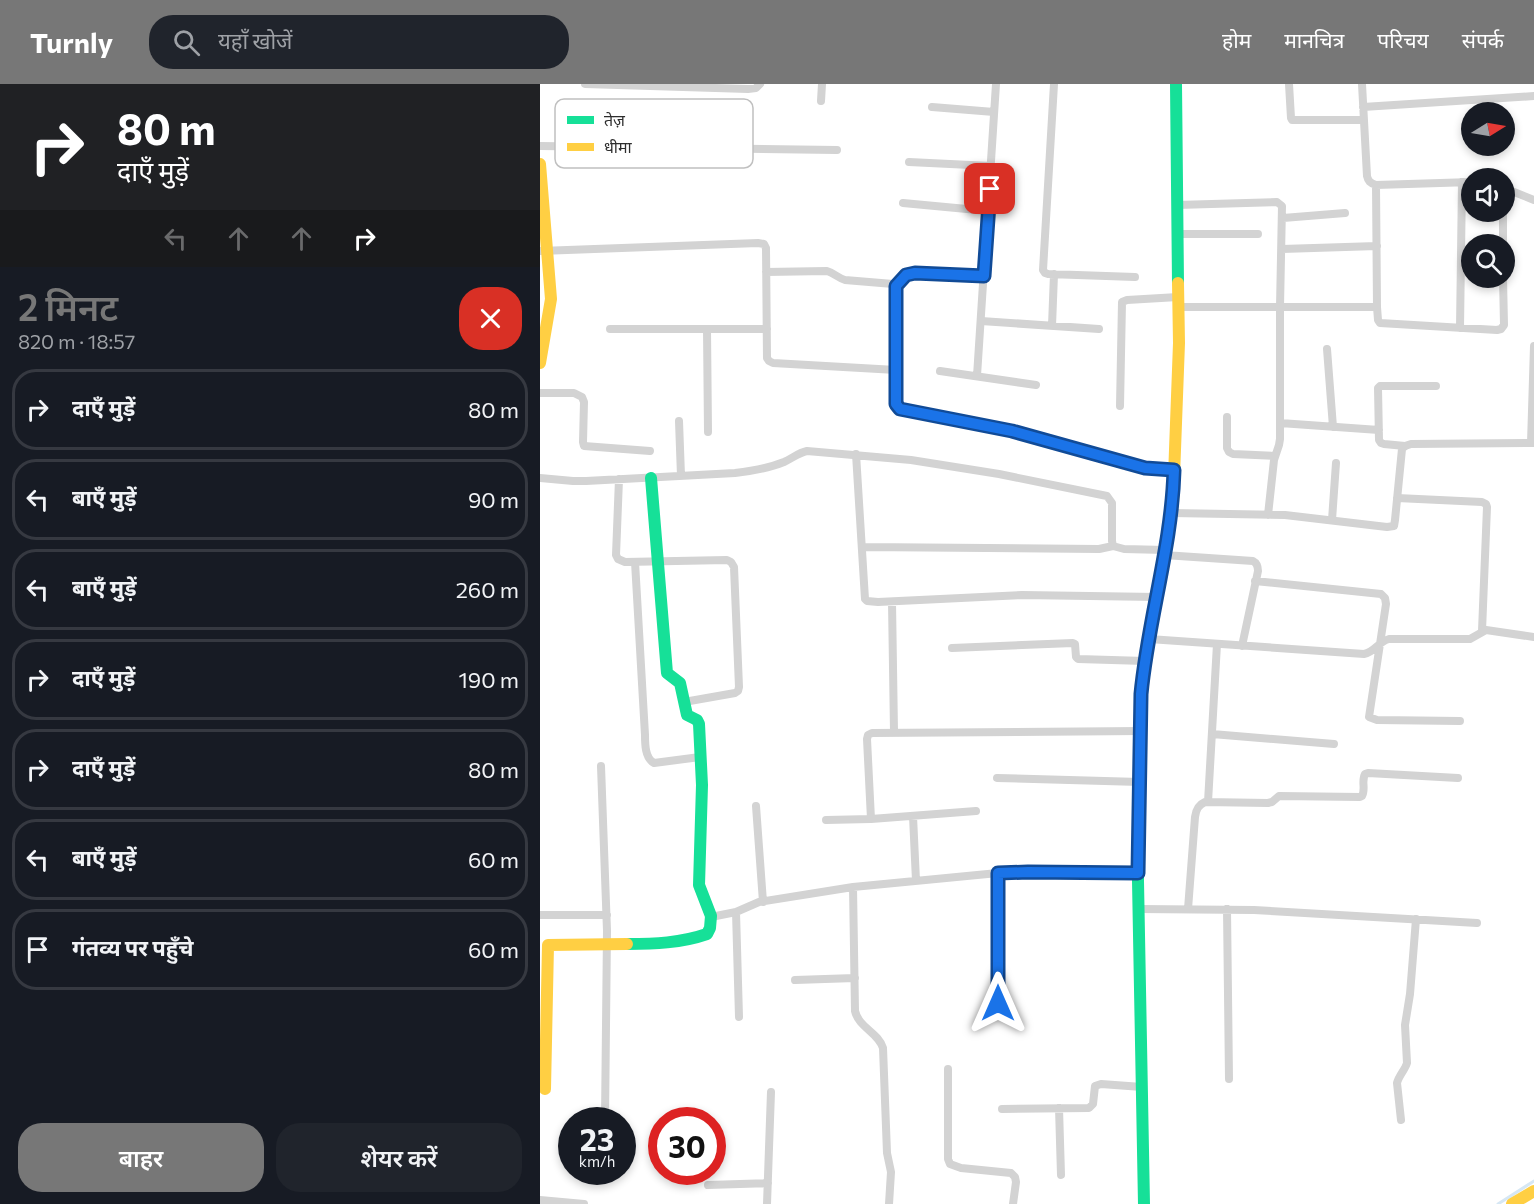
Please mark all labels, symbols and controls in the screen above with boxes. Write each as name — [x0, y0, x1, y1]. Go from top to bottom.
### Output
search box — [149, 15, 569, 69]
text: Turnly — [30, 25, 113, 59]
icon: search — [170, 26, 203, 59]
text: यहाँ खोजें — [218, 27, 292, 54]
text: होम — [1222, 27, 1251, 52]
text: मानचित्र — [1284, 27, 1344, 52]
text: परिचय — [1377, 27, 1429, 52]
text: संपर्क — [1462, 27, 1504, 52]
legend — [555, 99, 753, 168]
text: 80 m — [117, 102, 216, 154]
north arrow — [1461, 102, 1515, 156]
map controls — [1461, 102, 1515, 288]
icon: right — [18, 108, 96, 186]
text: तेज़ — [604, 110, 626, 129]
text: धीमा — [604, 137, 633, 156]
text: दाएँ मुड़ें — [117, 154, 189, 187]
pin — [964, 163, 1015, 214]
button: sound — [1461, 168, 1515, 222]
icon: arrive — [973, 172, 1006, 205]
icon: left — [159, 222, 192, 255]
icon: ahead — [222, 222, 255, 255]
icon: ahead — [285, 222, 318, 255]
icon: right — [348, 222, 381, 255]
button: search — [1461, 234, 1515, 288]
text: 2 मिनट — [18, 284, 118, 328]
button: close — [459, 287, 522, 350]
text: 820 m · 18:57 — [18, 329, 135, 353]
icon: right — [21, 393, 54, 426]
text: दाएँ मुड़ें — [72, 394, 135, 421]
text: 80 m — [468, 396, 519, 423]
icon: left — [21, 483, 54, 516]
text: बाएँ मुड़ें — [72, 484, 137, 511]
text: 90 m — [468, 486, 519, 513]
icon: left — [21, 573, 54, 606]
text: बाएँ मुड़ें — [72, 574, 137, 601]
text: 260 m — [456, 576, 519, 603]
icon: right — [21, 663, 54, 696]
text: दाएँ मुड़ें — [72, 664, 135, 691]
text: 190 m — [458, 666, 519, 693]
icon: right — [21, 753, 54, 786]
text: दाएँ मुड़ें — [72, 754, 135, 781]
text: 80 m — [468, 756, 519, 783]
icon: left — [21, 843, 54, 876]
text: बाएँ मुड़ें — [72, 844, 137, 871]
text: 60 m — [468, 846, 519, 873]
icon: arrive — [21, 933, 54, 966]
text: गंतव्य पर पहुँचे — [72, 934, 194, 961]
text: 60 m — [468, 936, 519, 963]
position arrow — [966, 971, 1030, 1035]
speed limit sign: 30 — [648, 1107, 726, 1185]
text: 23 — [580, 1120, 614, 1157]
button: बाहर — [18, 1123, 264, 1192]
button: शेयर करें — [276, 1123, 522, 1192]
text: km/h — [579, 1152, 615, 1170]

